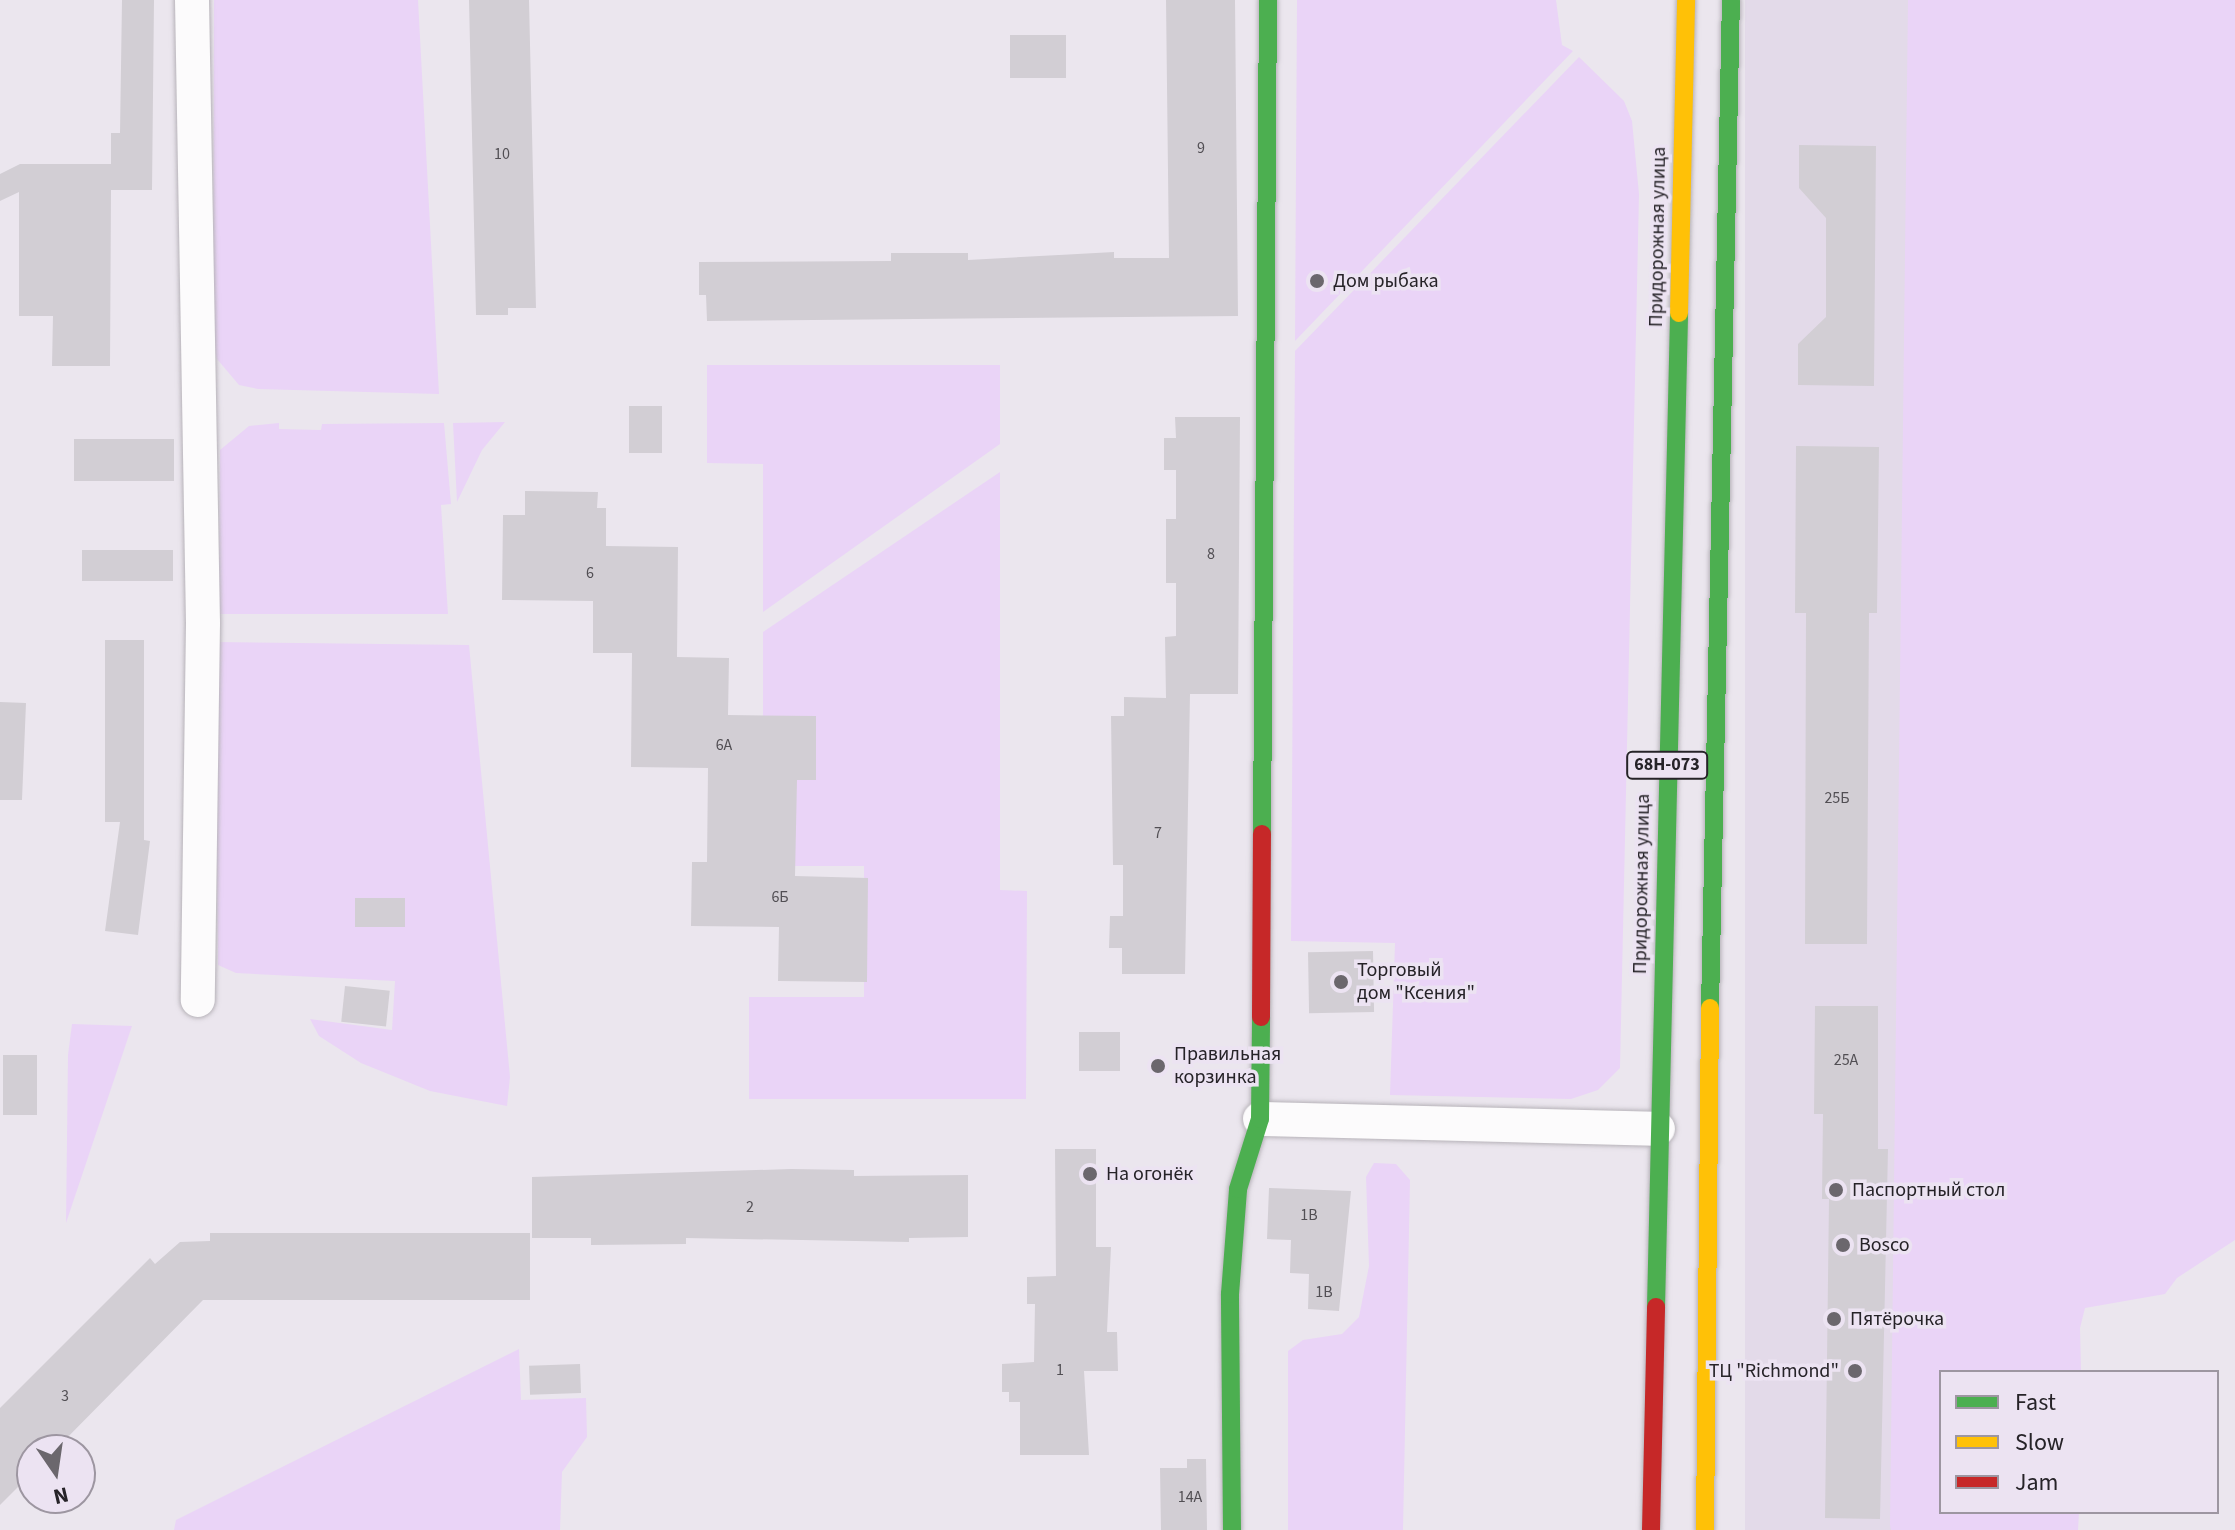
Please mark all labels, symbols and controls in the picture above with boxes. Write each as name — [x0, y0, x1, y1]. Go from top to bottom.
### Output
house number: 9 — [1197, 138, 1205, 158]
house number: 10 — [494, 144, 510, 164]
street label: Придорожная улица — [1644, 147, 1672, 327]
place label: Дом рыбака — [1333, 269, 1439, 293]
marker: Дом рыбака — [1308, 272, 1326, 290]
house number: 8 — [1207, 544, 1215, 564]
house number: 6 — [586, 563, 594, 583]
house number: 6А — [716, 735, 732, 755]
road number: 68Н-073 — [1625, 751, 1709, 779]
house number: 25Б — [1824, 788, 1850, 808]
street label: Придорожная улица — [1628, 794, 1656, 974]
house number: 7 — [1154, 823, 1162, 843]
house number: 6Б — [771, 887, 789, 907]
place label: Торговый дом "Ксения" — [1357, 958, 1475, 1005]
marker: Торговый дом "Ксения" — [1332, 973, 1350, 991]
place label: Правильная корзинка — [1174, 1042, 1281, 1089]
house number: 25А — [1834, 1050, 1858, 1070]
marker: Правильная корзинка — [1149, 1057, 1167, 1075]
place label: На огонёк — [1106, 1162, 1193, 1186]
marker: На огонёк — [1081, 1165, 1099, 1183]
place label: Паспортный стол — [1852, 1178, 2005, 1202]
marker: Паспортный стол — [1827, 1181, 1845, 1199]
house number: 2 — [746, 1197, 754, 1217]
house number: 1В — [1300, 1205, 1318, 1225]
place label: Bosco — [1859, 1233, 1909, 1257]
marker: Bosco — [1834, 1236, 1852, 1254]
house number: 1В — [1315, 1282, 1333, 1302]
place label: Пятёрочка — [1850, 1307, 1944, 1331]
marker: Пятёрочка — [1825, 1310, 1843, 1328]
place label: ТЦ "Richmond" — [1709, 1359, 1839, 1383]
house number: 1 — [1056, 1360, 1064, 1380]
marker: ТЦ "Richmond" — [1846, 1362, 1864, 1380]
legend — [1939, 1370, 2219, 1514]
text: Fast — [2015, 1385, 2056, 1420]
house number: 3 — [61, 1386, 69, 1406]
text: Slow — [2015, 1425, 2064, 1460]
north arrow — [16, 1434, 96, 1514]
text: Jam — [2015, 1465, 2059, 1500]
text: N — [50, 1478, 72, 1513]
house number: 14А — [1178, 1487, 1202, 1507]

